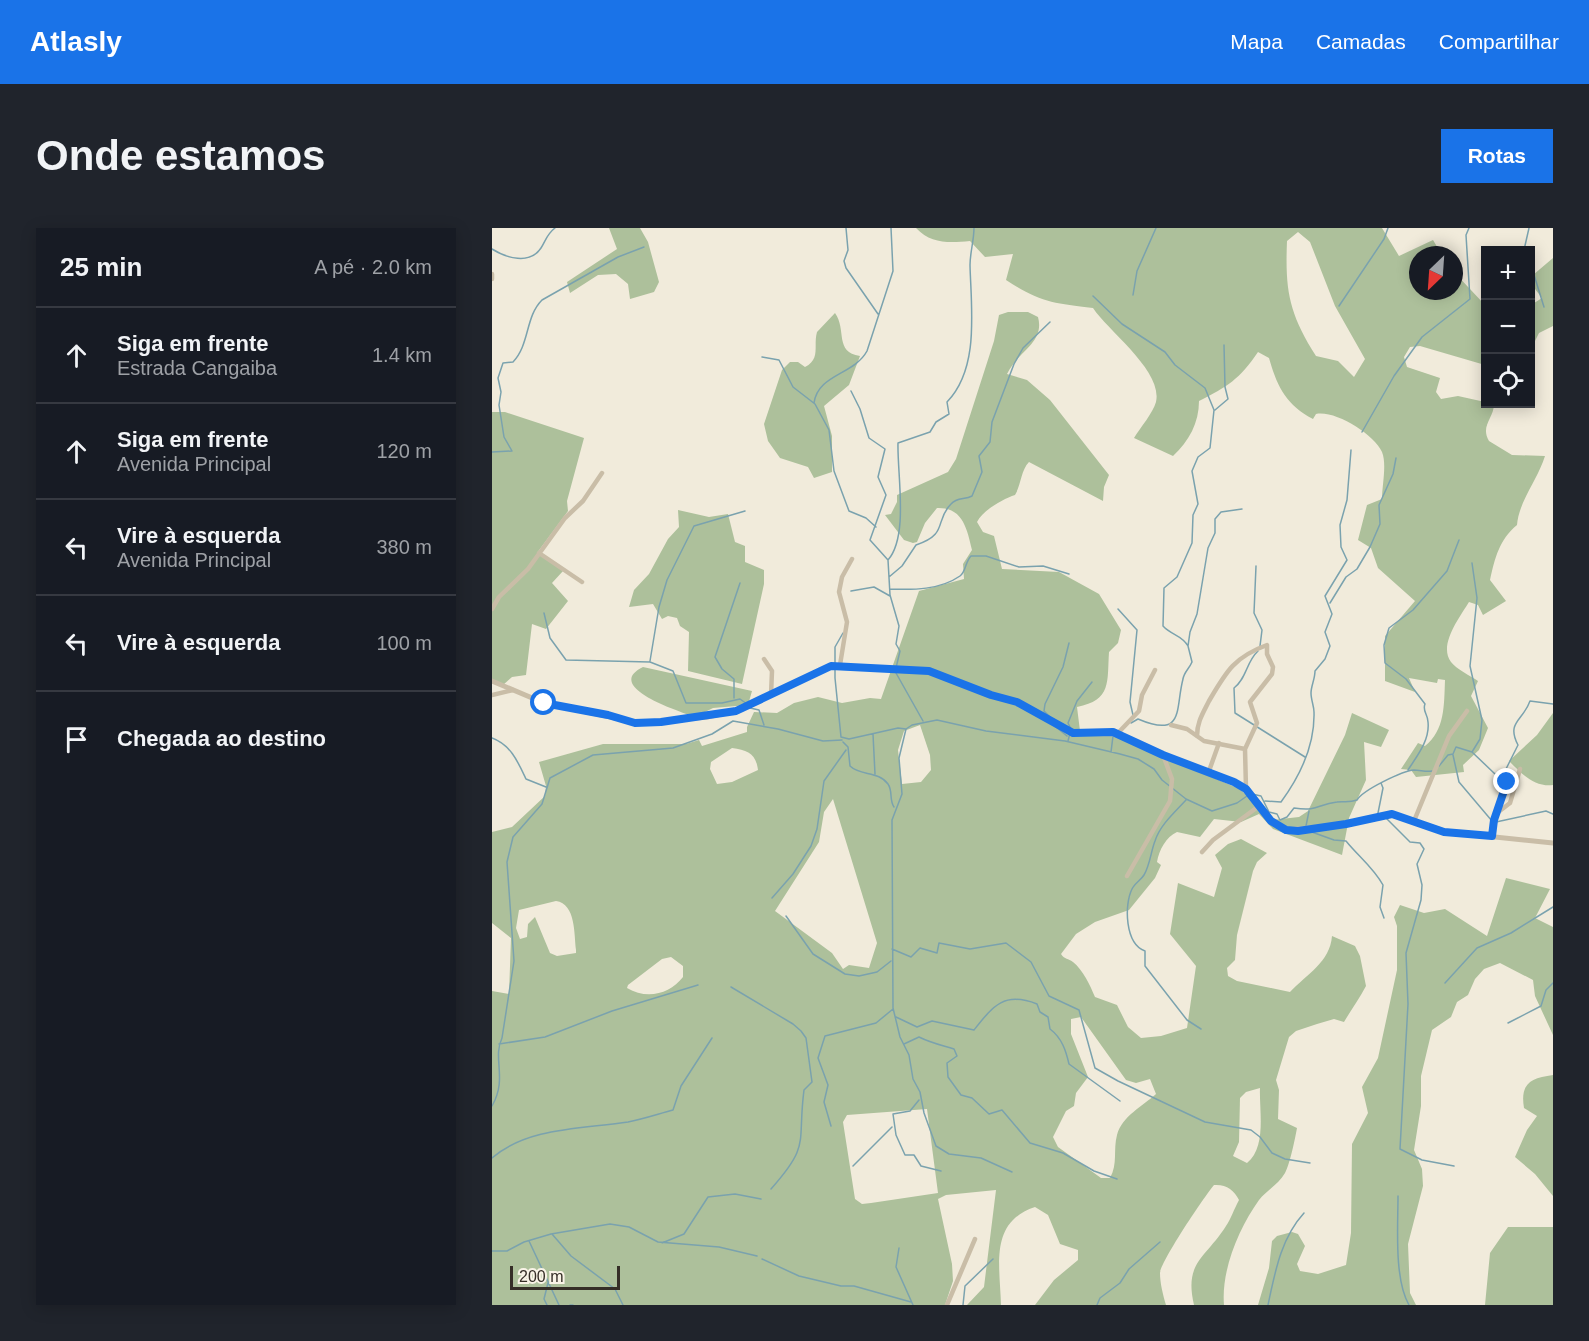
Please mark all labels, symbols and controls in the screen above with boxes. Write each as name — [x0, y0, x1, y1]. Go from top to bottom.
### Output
text: Atlasly — [30, 26, 122, 57]
text: Mapa — [1230, 30, 1283, 53]
text: Camadas — [1316, 30, 1406, 53]
text: Compartilhar — [1439, 30, 1559, 53]
button: Rotas — [1441, 129, 1553, 183]
text: Onde estamos — [36, 132, 325, 179]
north arrow — [1409, 246, 1463, 300]
map controls — [1481, 246, 1535, 408]
button: + — [1481, 246, 1535, 300]
text: 25 min — [60, 252, 142, 282]
text: A pé · 2.0 km — [314, 256, 432, 278]
button: − — [1481, 300, 1535, 354]
text: Siga em frente — [117, 331, 269, 356]
icon: ahead — [60, 339, 93, 372]
text: 1.4 km — [372, 344, 432, 366]
button: locate — [1481, 354, 1535, 408]
text: Estrada Cangaiba — [117, 357, 277, 379]
text: Siga em frente — [117, 427, 269, 452]
icon: ahead — [60, 435, 93, 468]
text: 120 m — [376, 440, 432, 462]
text: Avenida Principal — [117, 453, 271, 475]
text: Vire à esquerda — [117, 523, 280, 548]
icon: left — [60, 531, 93, 564]
text: 380 m — [376, 536, 432, 558]
text: Avenida Principal — [117, 549, 271, 571]
icon: left — [60, 627, 93, 660]
text: Vire à esquerda — [117, 630, 280, 655]
text: 100 m — [376, 632, 432, 654]
route start — [530, 689, 556, 715]
icon: arrive — [60, 723, 93, 756]
text: Chegada ao destino — [117, 726, 326, 751]
route end — [1493, 768, 1519, 794]
scale bar — [510, 1263, 620, 1290]
text: 200 m — [519, 1268, 563, 1285]

